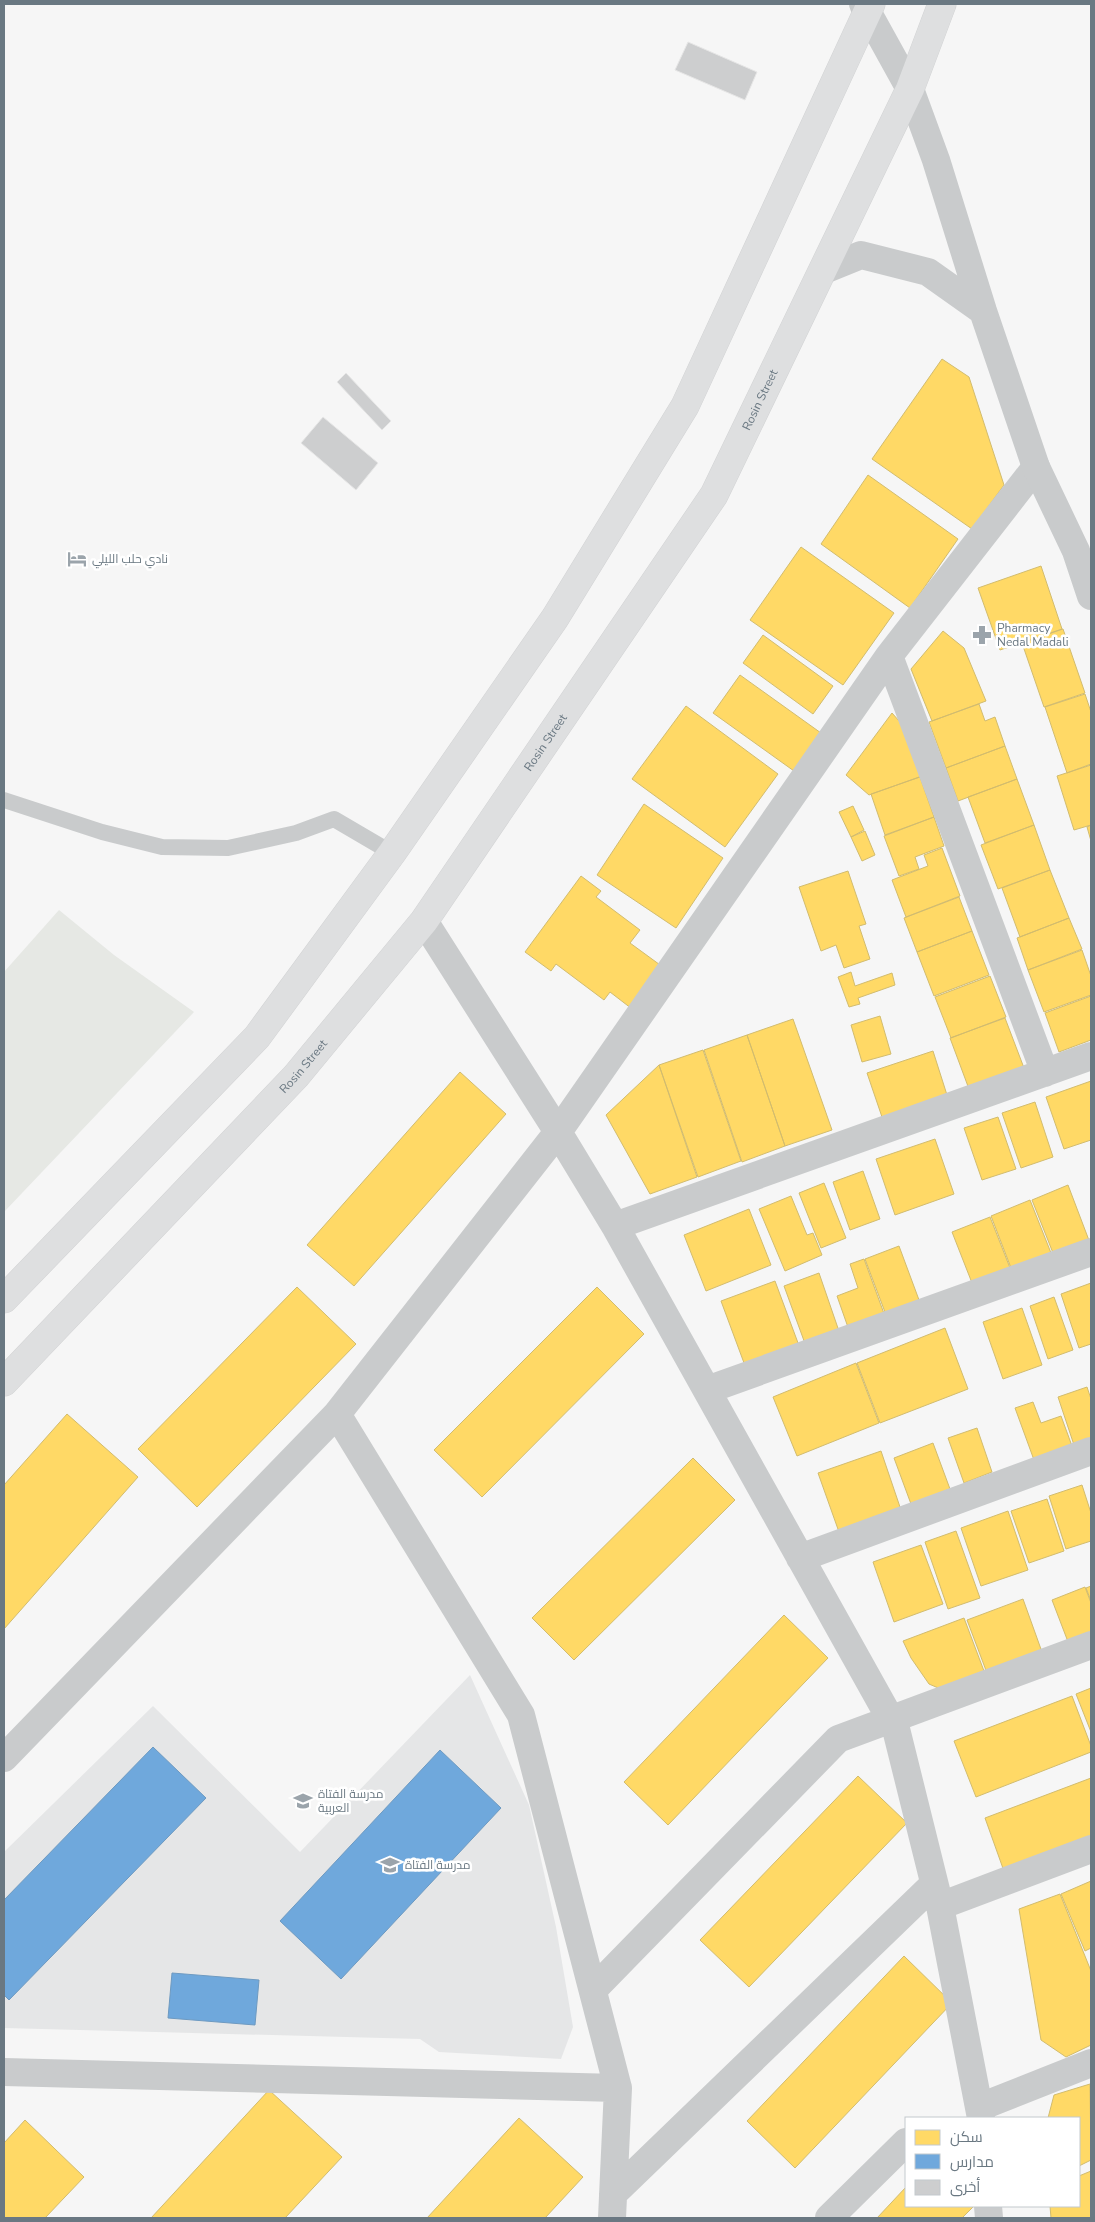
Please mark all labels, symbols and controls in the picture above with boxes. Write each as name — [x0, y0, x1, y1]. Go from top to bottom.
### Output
street label: Rosin Street — [738, 366, 782, 433]
hotel icon: نادي حلب الليلي — [66, 548, 88, 570]
place label: نادي حلب الليلي — [92, 551, 168, 569]
place label: Pharmacy Nedal Madali — [997, 620, 1069, 650]
pharmacy icon: Pharmacy Nedal Madali — [971, 624, 993, 646]
street label: Rosin Street — [520, 710, 571, 774]
street label: Rosin Street — [276, 1036, 331, 1097]
place label: مدرسة الفتاة العربية — [318, 1786, 384, 1816]
school or university icon: مدرسة الفتاة العربية — [292, 1790, 314, 1812]
school or university icon: مدرسة الفتاة — [379, 1854, 401, 1876]
place label: مدرسة الفتاة — [405, 1857, 471, 1873]
legend — [905, 2117, 1080, 2207]
text: سكن — [950, 2127, 983, 2147]
text: مدارس — [950, 2152, 994, 2172]
text: أخرى — [950, 2177, 980, 2197]

